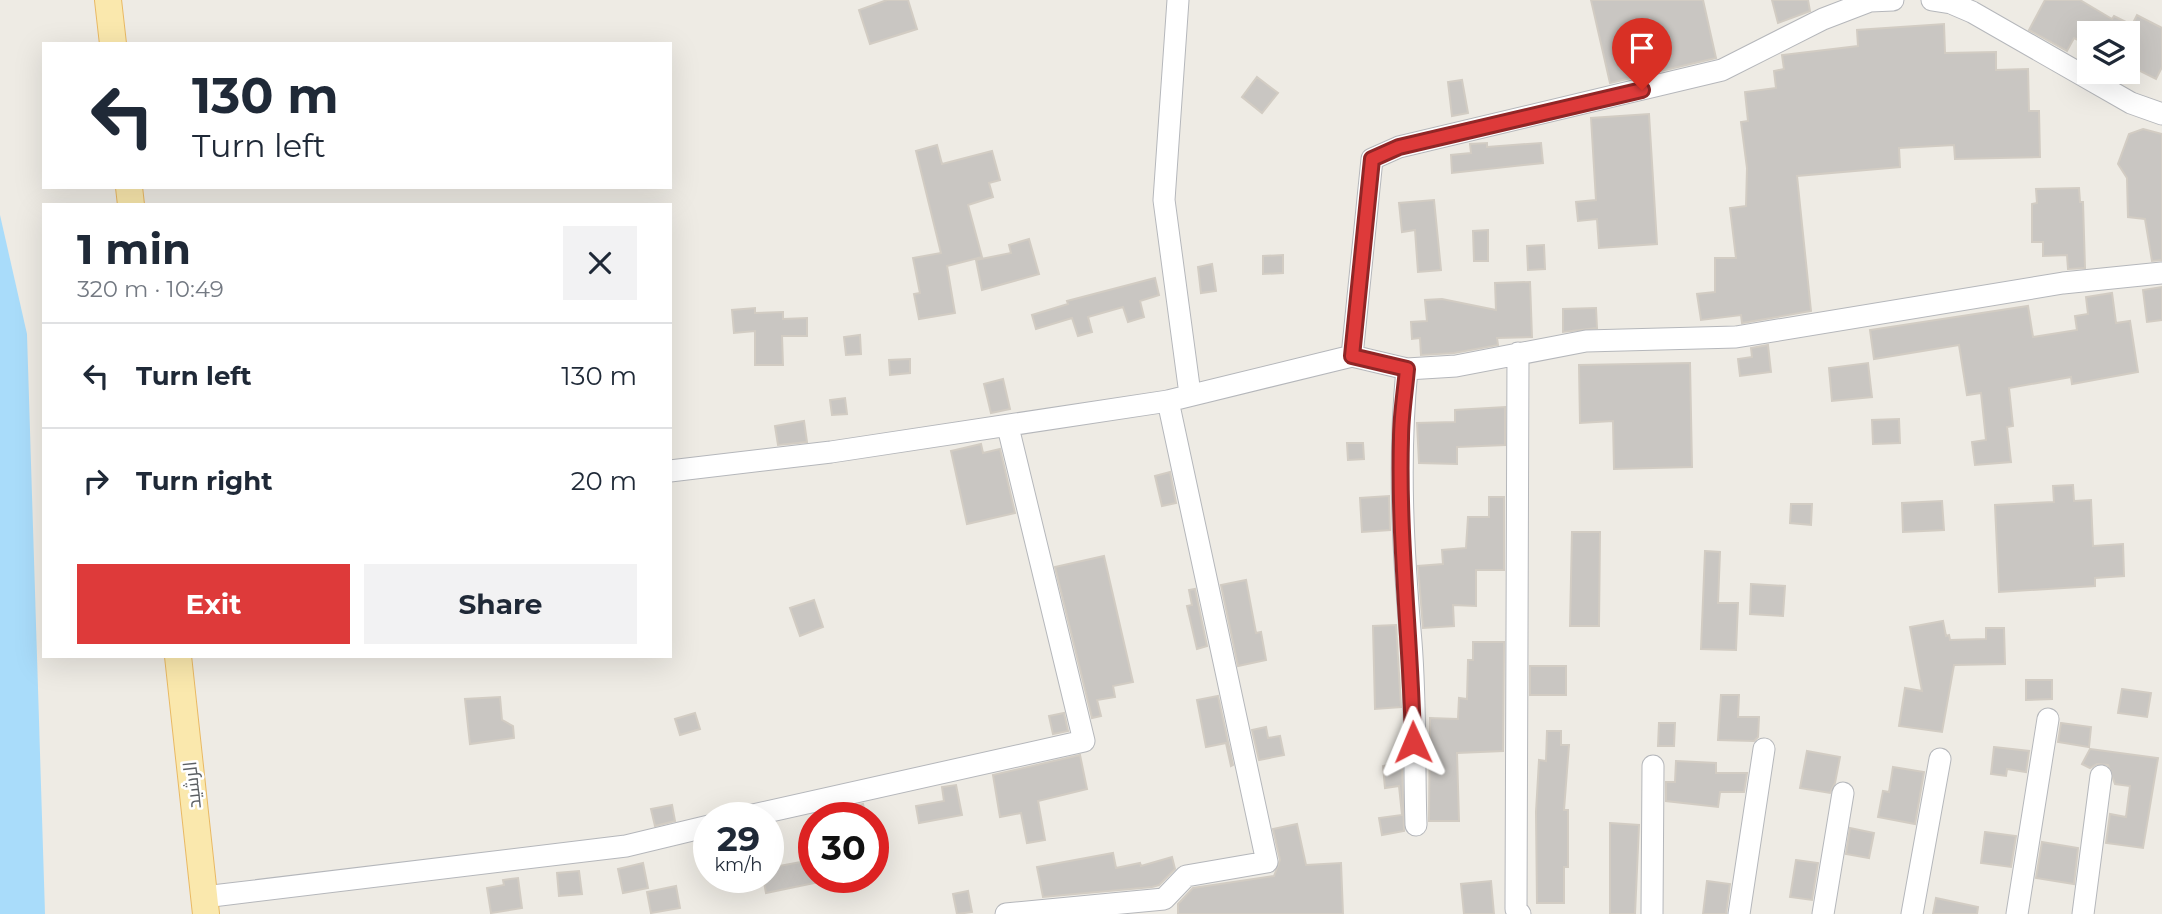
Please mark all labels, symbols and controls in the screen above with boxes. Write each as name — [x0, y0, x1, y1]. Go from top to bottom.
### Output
pin — [1612, 18, 1672, 90]
map controls — [2077, 21, 2140, 84]
button: layers — [2077, 21, 2140, 84]
icon: arrive — [1623, 29, 1661, 67]
text: 130 m — [192, 66, 339, 125]
icon: left — [77, 70, 168, 161]
text: Turn left — [192, 126, 326, 165]
text: 1 min — [77, 223, 191, 275]
button: close — [563, 226, 637, 300]
text: 320 m · 10:49 — [77, 275, 224, 303]
icon: left — [77, 357, 115, 395]
text: Turn left — [136, 360, 252, 392]
text: 130 m — [561, 360, 637, 392]
icon: right — [77, 462, 115, 500]
text: Turn right — [136, 465, 272, 497]
text: 20 m — [571, 465, 637, 497]
button: Exit — [77, 564, 350, 644]
button: Share — [364, 564, 637, 644]
position arrow — [1376, 705, 1450, 779]
street label: الرشيد — [178, 760, 206, 810]
speed limit sign: 30 — [798, 802, 889, 893]
text: 29 — [717, 817, 760, 860]
text: km/h — [714, 854, 763, 876]

